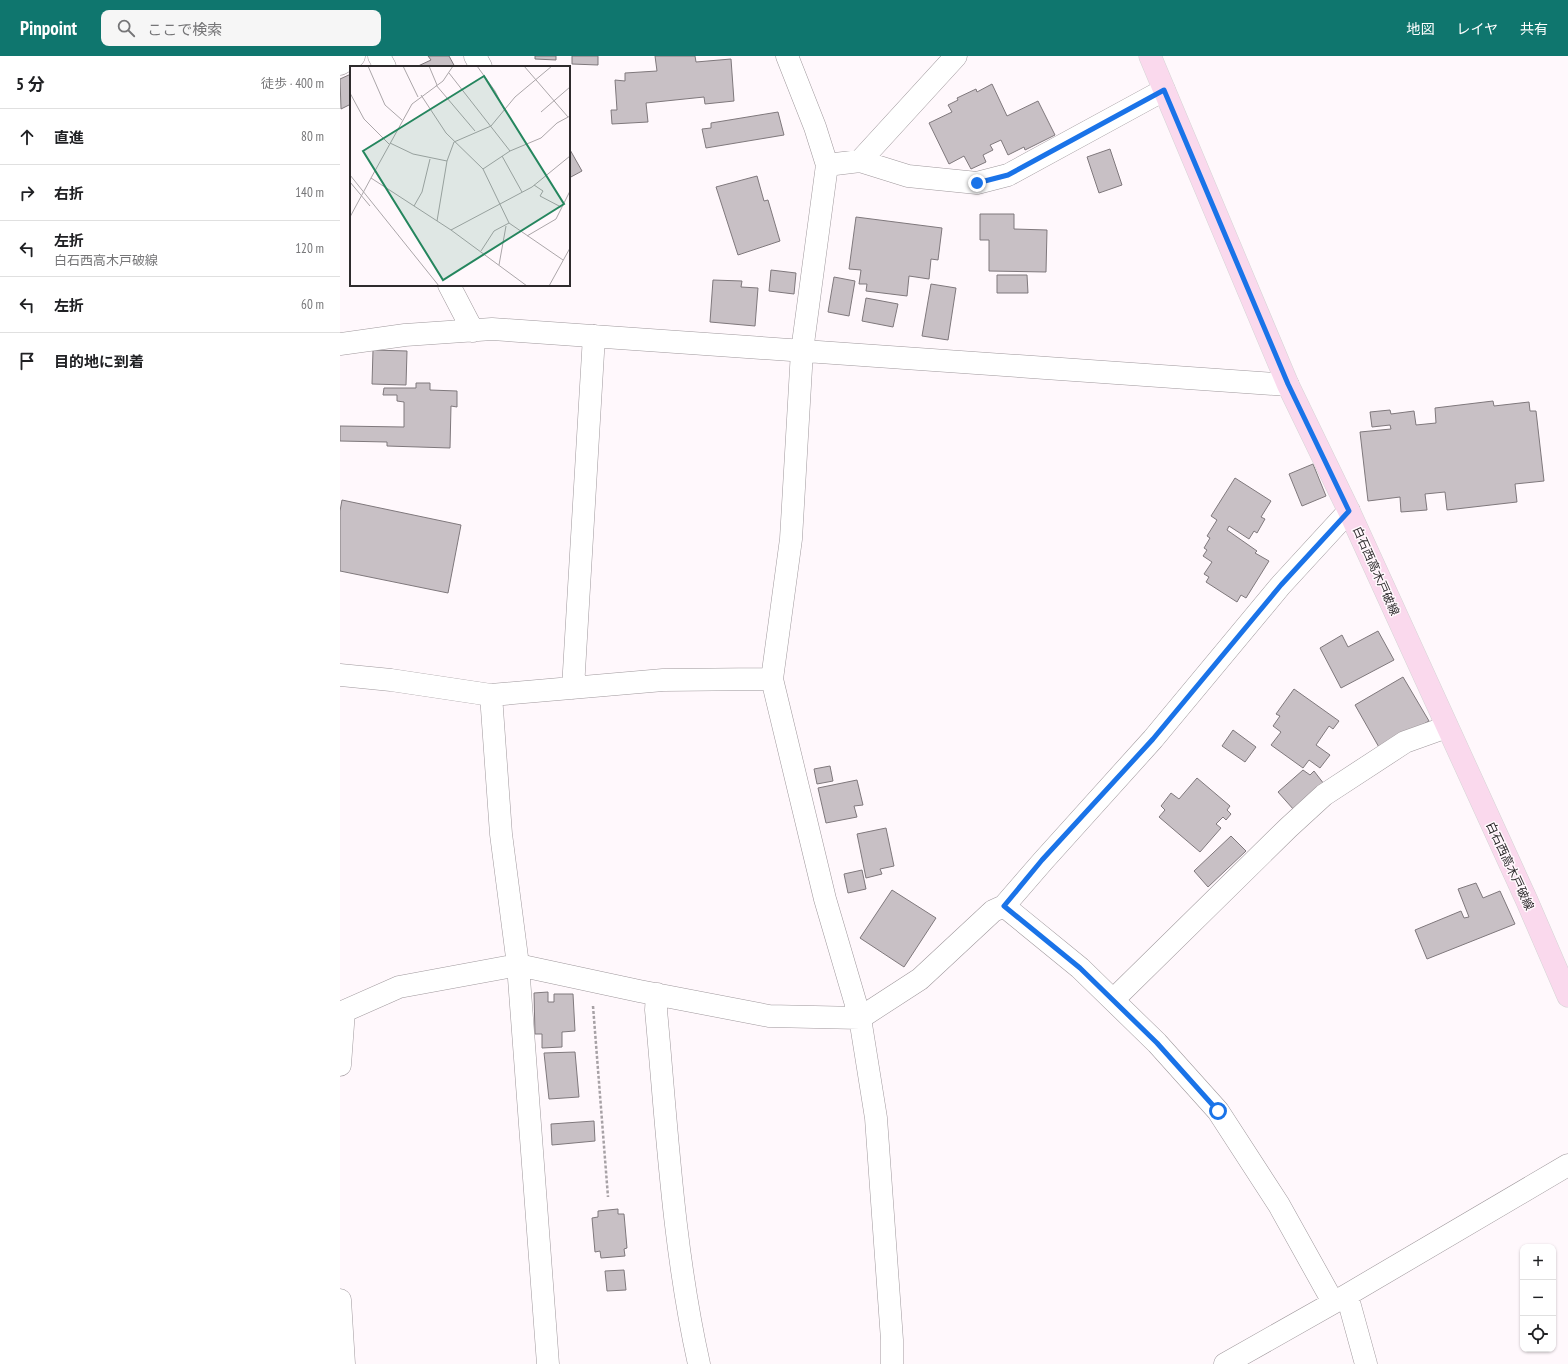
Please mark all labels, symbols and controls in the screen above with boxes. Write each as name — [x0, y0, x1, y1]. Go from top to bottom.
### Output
search box — [101, 10, 381, 46]
text: Pinpoint — [20, 16, 77, 40]
icon: search — [115, 17, 137, 39]
text: ここで検索 — [147, 20, 222, 39]
text: 地図 — [1406, 20, 1434, 38]
text: レイヤ — [1456, 20, 1498, 38]
text: 共有 — [1520, 20, 1548, 38]
inset map — [350, 66, 570, 286]
text: 5 分 — [16, 73, 45, 95]
text: 徒歩 · 400 m — [261, 75, 324, 92]
icon: ahead — [16, 126, 38, 148]
text: 直進 — [54, 128, 84, 147]
text: 80 m — [301, 128, 324, 145]
route end — [968, 174, 986, 192]
icon: right — [16, 182, 38, 204]
text: 右折 — [54, 184, 84, 203]
text: 140 m — [295, 184, 324, 201]
text: 左折 — [54, 231, 84, 250]
icon: left — [16, 238, 38, 260]
text: 120 m — [295, 240, 324, 257]
text: 白石西高木戸破線 — [54, 252, 158, 269]
icon: left — [16, 294, 38, 316]
text: 左折 — [54, 296, 84, 315]
text: 60 m — [301, 296, 324, 313]
icon: arrive — [16, 350, 38, 372]
text: 目的地に到着 — [54, 352, 144, 371]
street label: 白石西高木戸破線 — [1350, 524, 1403, 618]
street label: 白石西高木戸破線 — [1483, 819, 1538, 912]
route start — [1209, 1102, 1227, 1120]
map controls — [1520, 1244, 1556, 1352]
button: + — [1520, 1244, 1556, 1280]
button: − — [1520, 1280, 1556, 1316]
button: locate — [1520, 1316, 1556, 1352]

